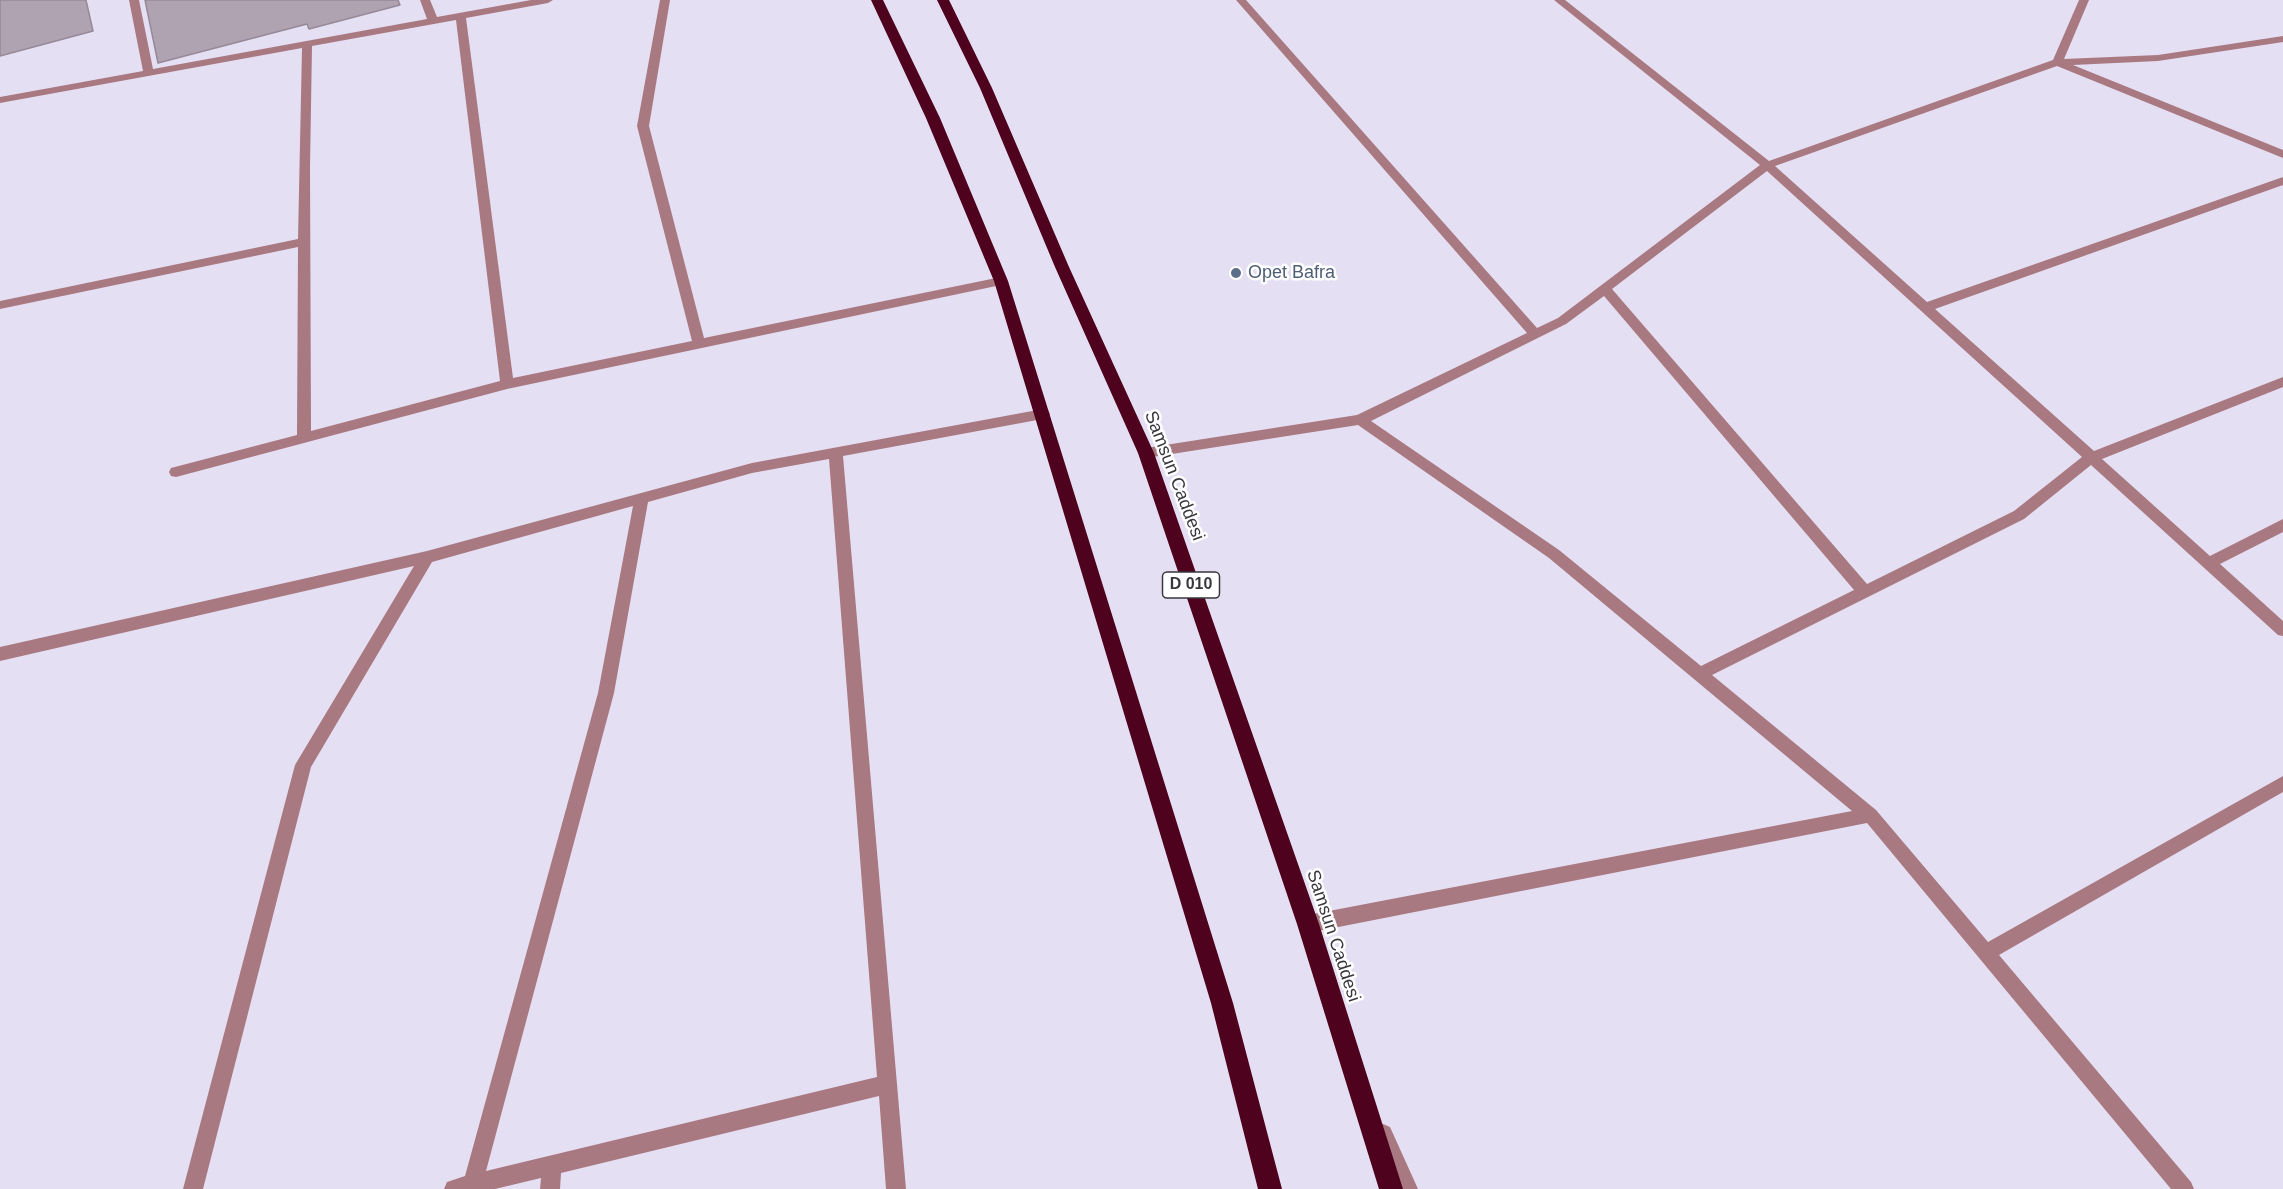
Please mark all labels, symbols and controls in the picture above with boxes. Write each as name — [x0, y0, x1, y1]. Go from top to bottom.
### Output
place label: Opet Bafra — [1248, 262, 1335, 284]
marker: Opet Bafra — [1229, 266, 1243, 280]
street label: Samsun Caddesi — [1139, 408, 1209, 544]
road number: D 010 — [1162, 572, 1220, 598]
street label: Samsun Caddesi — [1302, 867, 1364, 1005]

